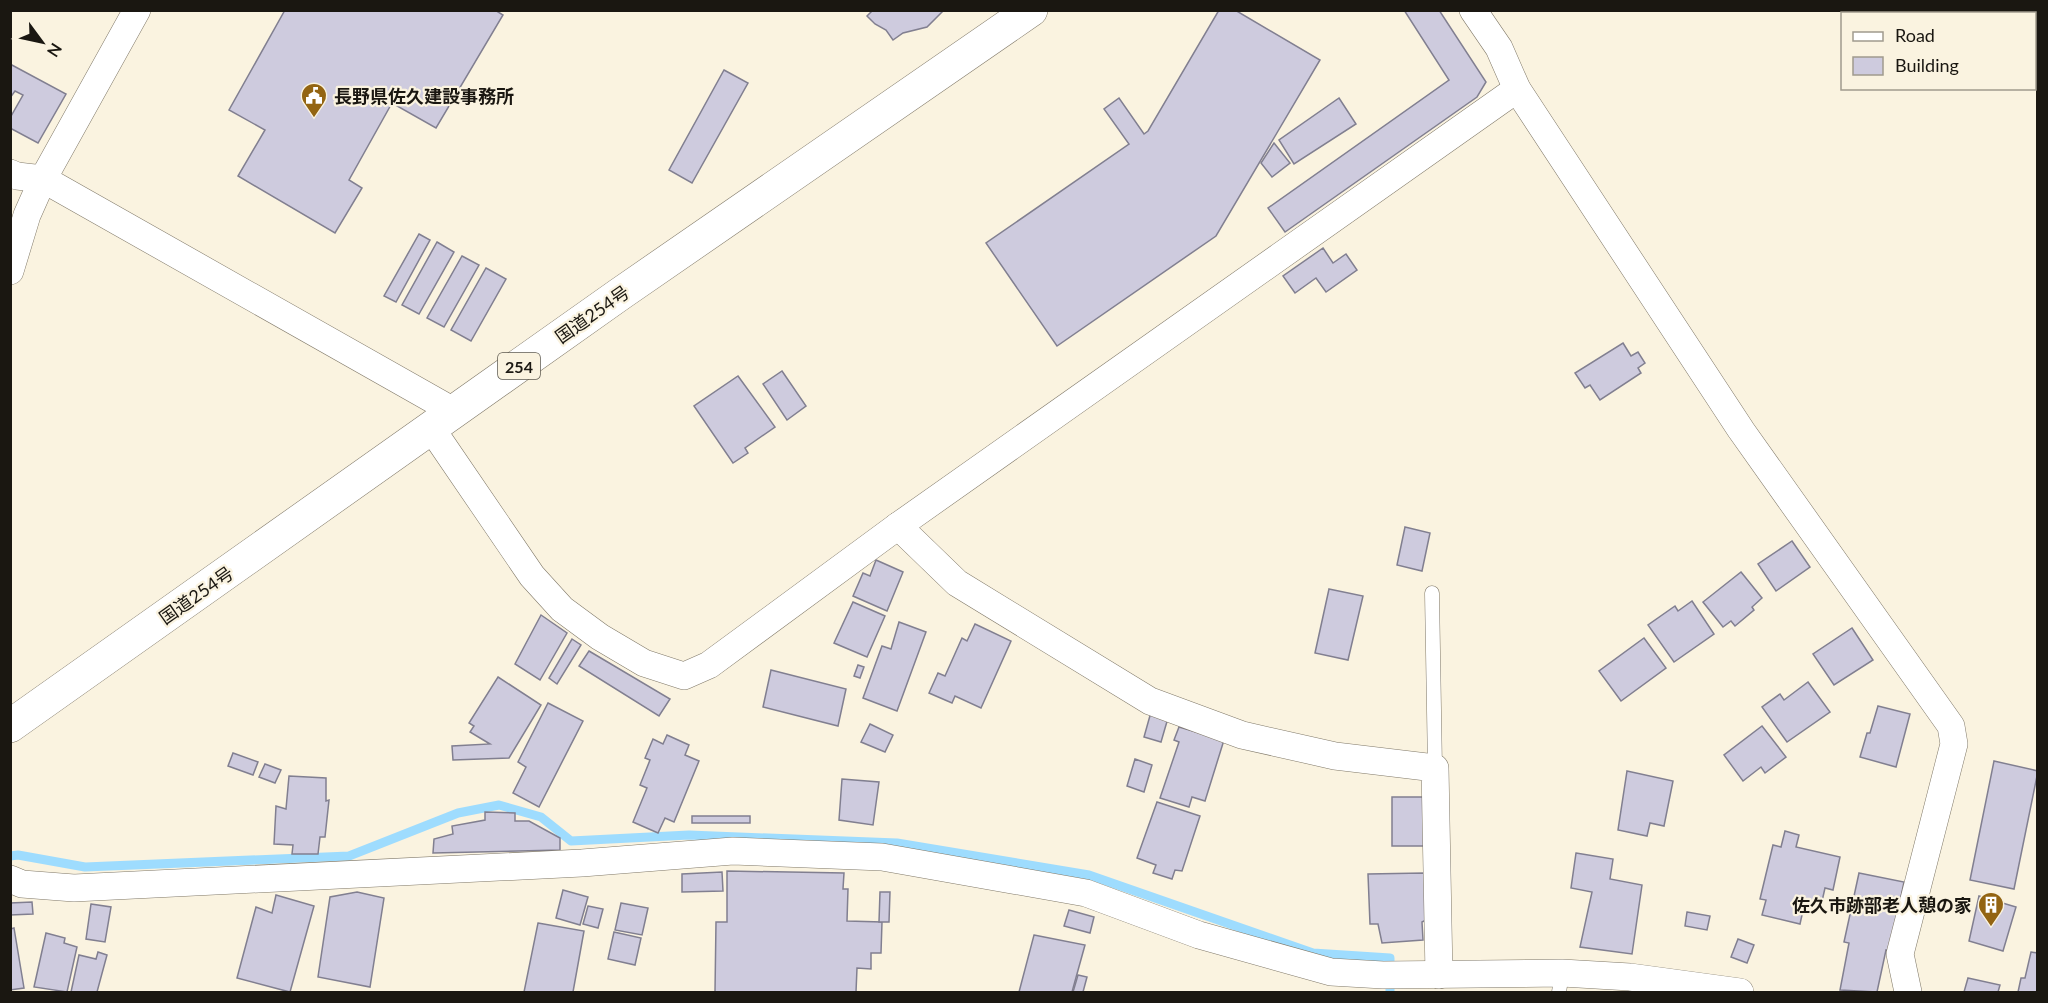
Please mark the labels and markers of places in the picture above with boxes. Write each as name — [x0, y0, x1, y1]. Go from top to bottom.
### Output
public building icon: 長野県佐久建設事務所 — [299, 81, 329, 119]
place label: 長野県佐久建設事務所 — [334, 85, 514, 107]
building icon: 佐久市跡部老人憩の家 — [1976, 890, 2006, 928]
place label: 佐久市跡部老人憩の家 — [1792, 894, 1972, 916]

